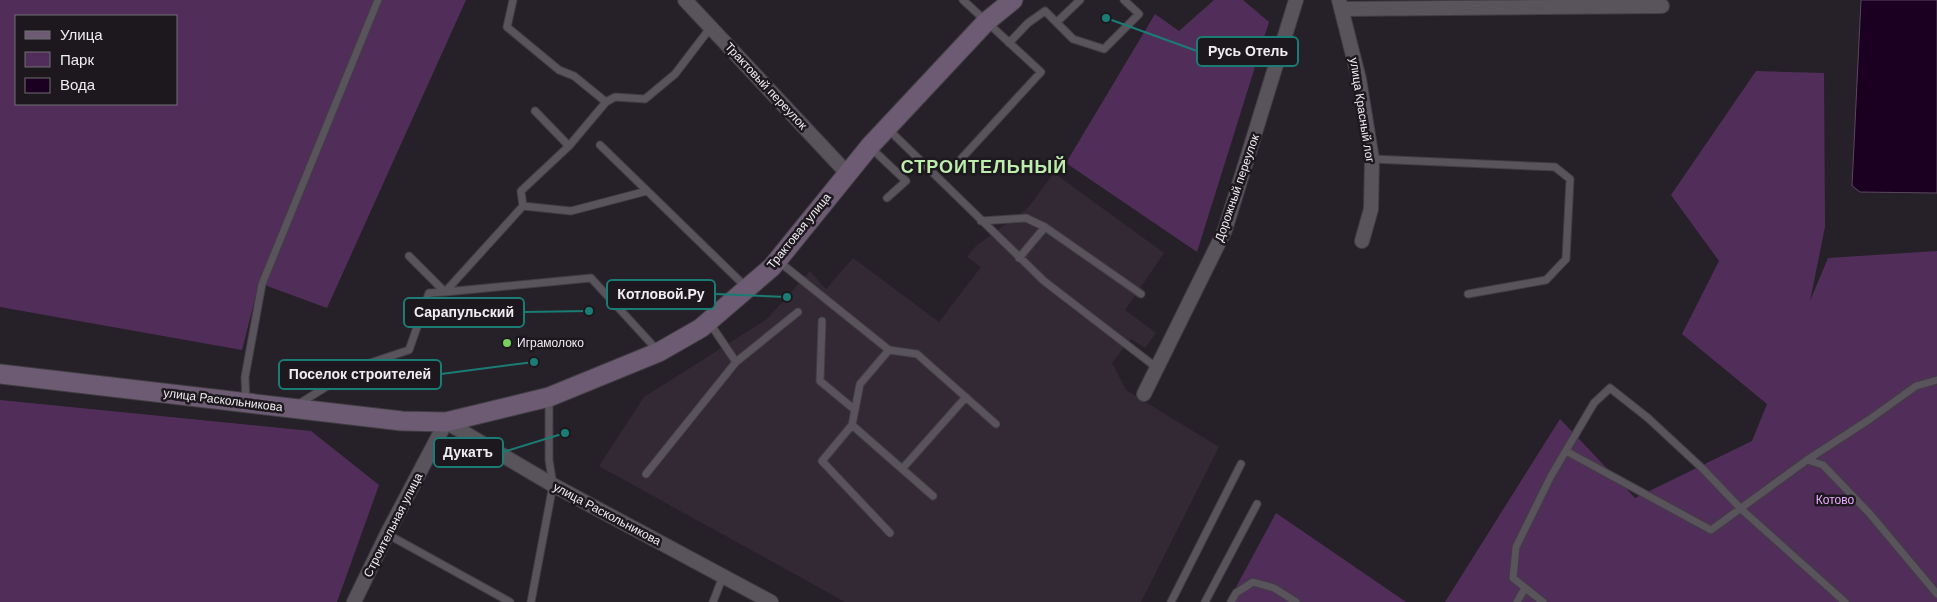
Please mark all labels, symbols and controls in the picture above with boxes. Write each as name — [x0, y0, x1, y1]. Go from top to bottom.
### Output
legend — [15, 15, 178, 105]
text: Улица — [60, 26, 103, 43]
callout: Русь Отель — [1197, 37, 1298, 66]
street label: Трактовый переулок — [722, 40, 810, 133]
text: Русь Отель — [1208, 43, 1288, 59]
text: Парк — [60, 51, 94, 68]
street label: улица Красный лог — [1347, 56, 1377, 164]
text: Вода — [60, 76, 96, 93]
street label: Дорожный переулок — [1212, 132, 1262, 244]
district label: СТРОИТЕЛЬНЫЙ — [901, 156, 1067, 177]
street label: Трактовая улица — [764, 190, 834, 272]
callout: Котловой.Ру — [607, 280, 715, 309]
text: Котловой.Ру — [617, 286, 705, 302]
callout: Сарапульский — [404, 298, 524, 327]
text: Сарапульский — [414, 304, 514, 320]
place label: Играмолоко — [517, 336, 584, 350]
marker: Играмолоко — [501, 337, 513, 349]
callout: Поселок строителей — [279, 360, 441, 389]
text: Поселок строителей — [289, 366, 431, 382]
street label: улица Раскольникова — [163, 386, 284, 414]
callout: Дукатъ — [434, 438, 503, 467]
text: Дукатъ — [443, 444, 493, 460]
street label: Строительная улица — [361, 470, 426, 580]
street label: улица Раскольникова — [551, 480, 664, 548]
park label: Котово — [1816, 493, 1854, 507]

